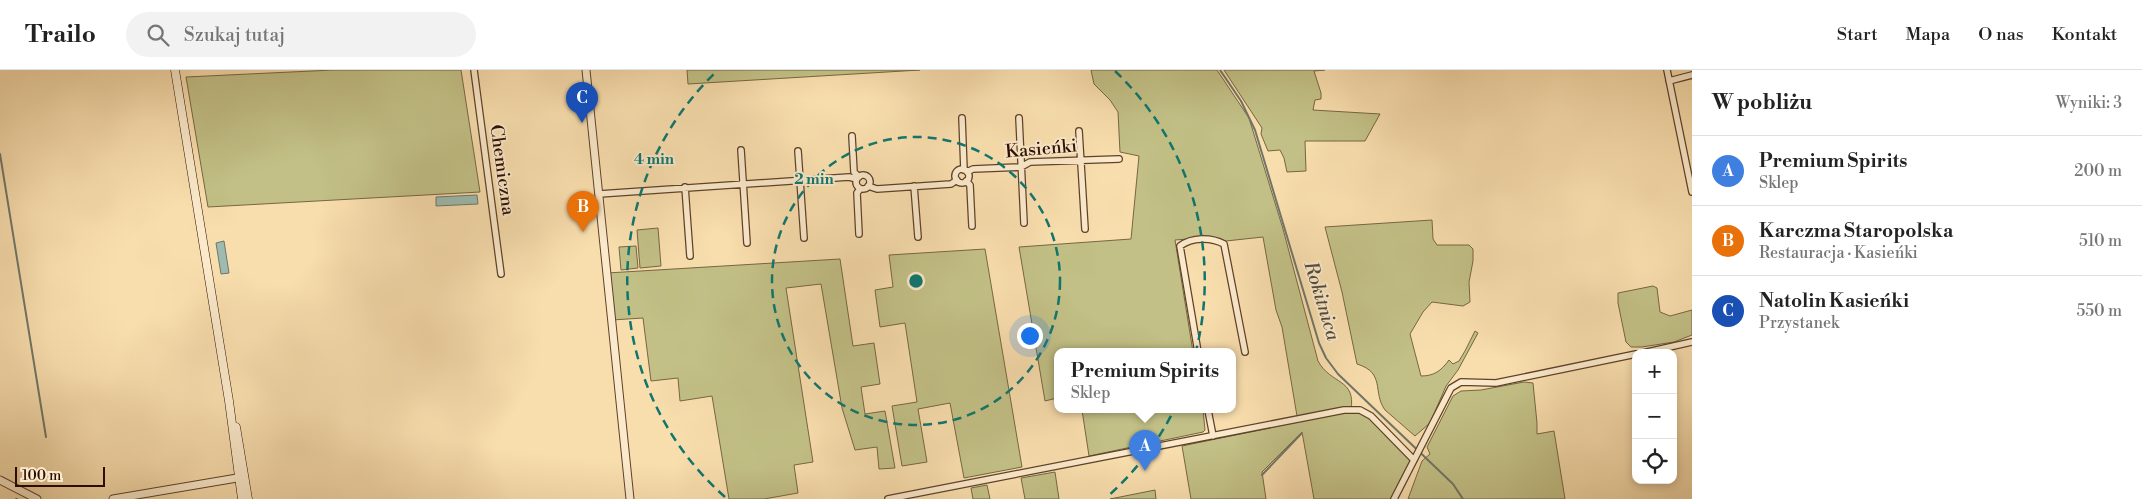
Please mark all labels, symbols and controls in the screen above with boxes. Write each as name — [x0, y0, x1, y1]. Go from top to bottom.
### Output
search box — [126, 12, 476, 57]
text: Trailo — [25, 20, 96, 50]
icon: search — [144, 21, 172, 49]
text: Szukaj tutaj — [184, 23, 285, 47]
text: Start — [1837, 23, 1878, 46]
text: Mapa — [1906, 23, 1950, 46]
text: O nas — [1978, 23, 2024, 46]
text: Kontakt — [2052, 23, 2117, 46]
pin: C — [566, 82, 598, 123]
text: W pobliżu — [1712, 90, 1812, 116]
text: Wyniki: 3 — [2056, 93, 2122, 113]
street label: Chemiczna — [484, 123, 520, 218]
street label: Kasieńki — [1004, 134, 1078, 164]
text: Premium Spirits — [1759, 149, 1907, 173]
text: 4 min — [634, 150, 675, 169]
text: A — [1722, 161, 1734, 181]
text: 200 m — [2074, 161, 2122, 181]
text: 2 min — [794, 170, 834, 189]
text: Sklep — [1759, 173, 1799, 193]
pin: B — [567, 191, 599, 232]
text: Karczma Staropolska — [1759, 219, 1953, 243]
text: B — [1722, 231, 1734, 251]
text: 510 m — [2079, 231, 2122, 251]
text: Restauracja · Kasieńki — [1759, 243, 1918, 263]
water label: Rokitnica — [1298, 258, 1346, 344]
centre of rings — [907, 272, 925, 290]
text: Natolin Kasieńki — [1759, 289, 1909, 313]
text: C — [1722, 301, 1734, 321]
text: 550 m — [2076, 301, 2122, 321]
text: Przystanek — [1759, 313, 1839, 333]
your location — [1017, 323, 1043, 349]
popup — [1054, 348, 1236, 413]
map controls — [1632, 349, 1677, 484]
button: + — [1632, 349, 1677, 394]
text: Premium Spirits — [1071, 359, 1219, 383]
text: Sklep — [1071, 383, 1110, 403]
button: − — [1632, 394, 1677, 439]
pin: A — [1129, 430, 1161, 471]
button: locate — [1632, 439, 1677, 484]
scale bar — [15, 464, 105, 487]
text: 100 m — [22, 467, 61, 485]

